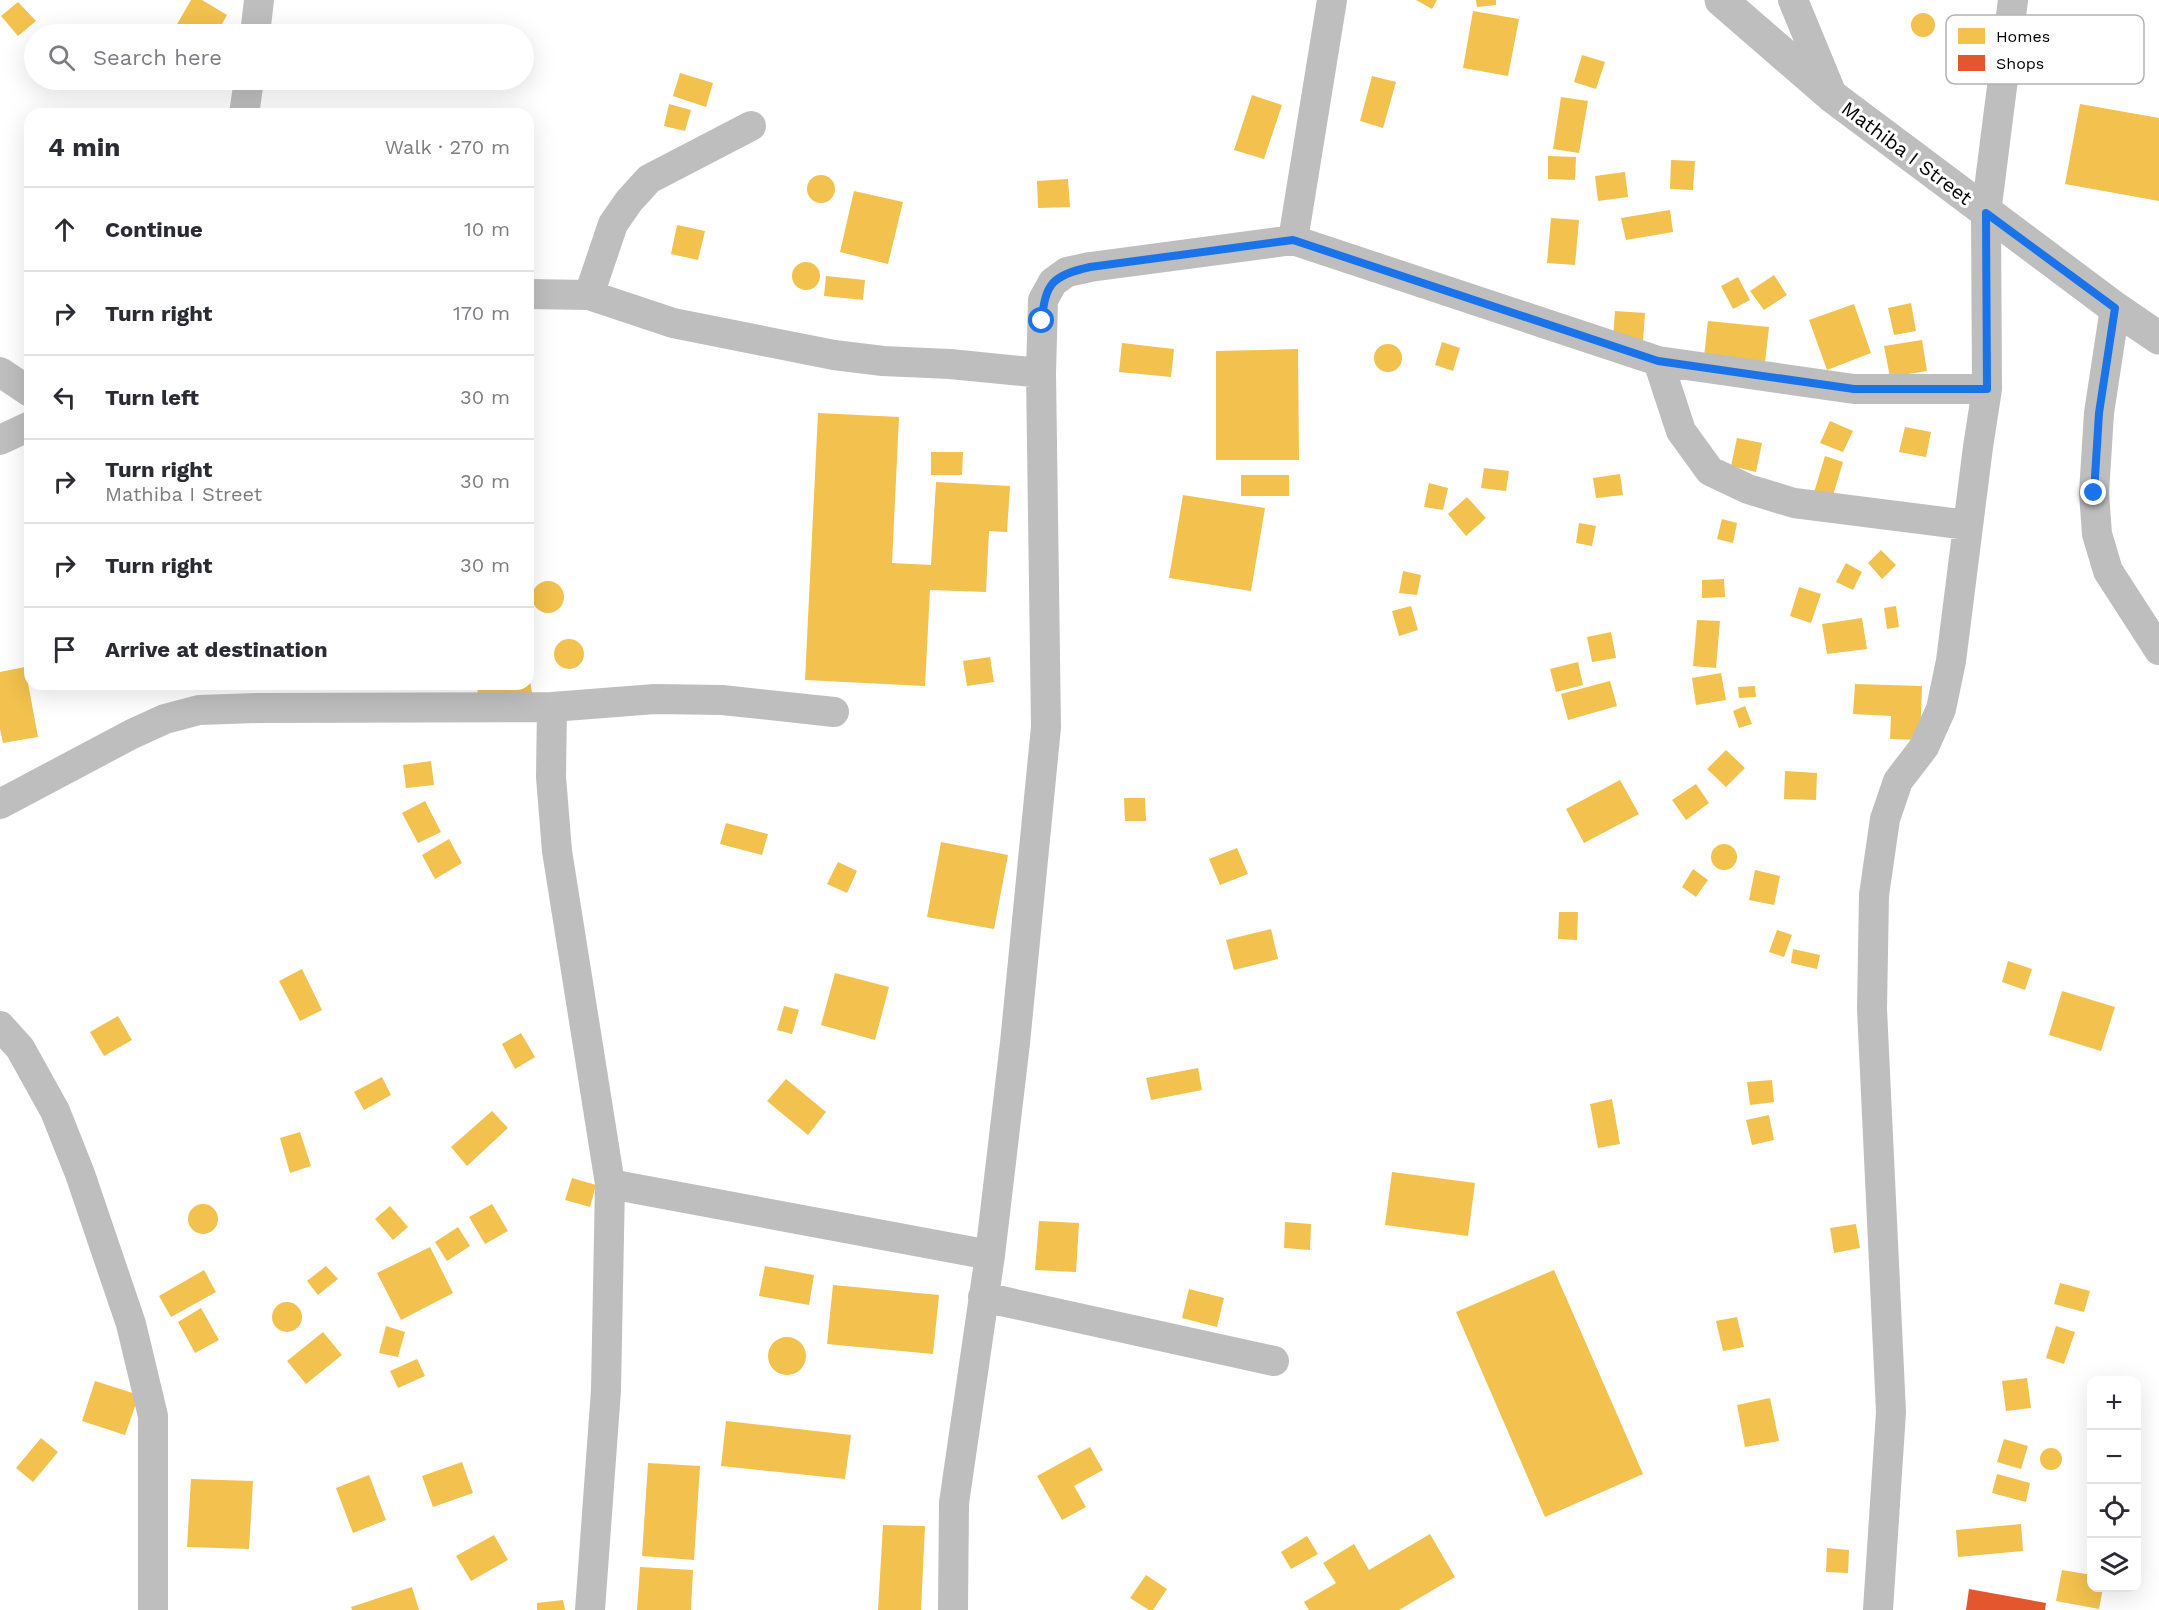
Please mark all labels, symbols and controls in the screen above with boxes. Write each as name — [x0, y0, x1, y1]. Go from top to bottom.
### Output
legend — [1946, 15, 2144, 84]
search box — [24, 24, 534, 90]
text: Homes — [1996, 27, 2050, 46]
icon: search — [45, 41, 78, 74]
text: Search here — [93, 45, 222, 70]
text: Shops — [1996, 54, 2044, 73]
street label: Mathiba I Street — [1837, 96, 1977, 210]
text: 4 min — [48, 132, 120, 162]
text: Walk · 270 m — [385, 135, 510, 159]
icon: ahead — [48, 213, 81, 246]
text: Continue — [105, 217, 203, 242]
text: 10 m — [464, 217, 510, 241]
icon: right — [48, 297, 81, 330]
text: Turn right — [105, 301, 212, 326]
text: 170 m — [453, 301, 510, 325]
route start — [1028, 307, 1054, 333]
icon: left — [48, 381, 81, 414]
text: Turn left — [105, 385, 199, 410]
text: 30 m — [460, 385, 510, 409]
text: Turn right — [105, 457, 212, 482]
icon: right — [48, 465, 81, 498]
text: 30 m — [460, 469, 510, 493]
route end — [2080, 479, 2106, 505]
text: Mathiba I Street — [105, 482, 262, 506]
icon: right — [48, 549, 81, 582]
text: Turn right — [105, 553, 212, 578]
text: 30 m — [460, 553, 510, 577]
icon: arrive — [48, 633, 81, 666]
text: Arrive at destination — [105, 637, 328, 662]
map controls — [2087, 1376, 2141, 1592]
button: + — [2087, 1376, 2141, 1430]
button: − — [2087, 1430, 2141, 1484]
button: locate — [2087, 1484, 2141, 1538]
button: layers — [2087, 1538, 2141, 1592]

